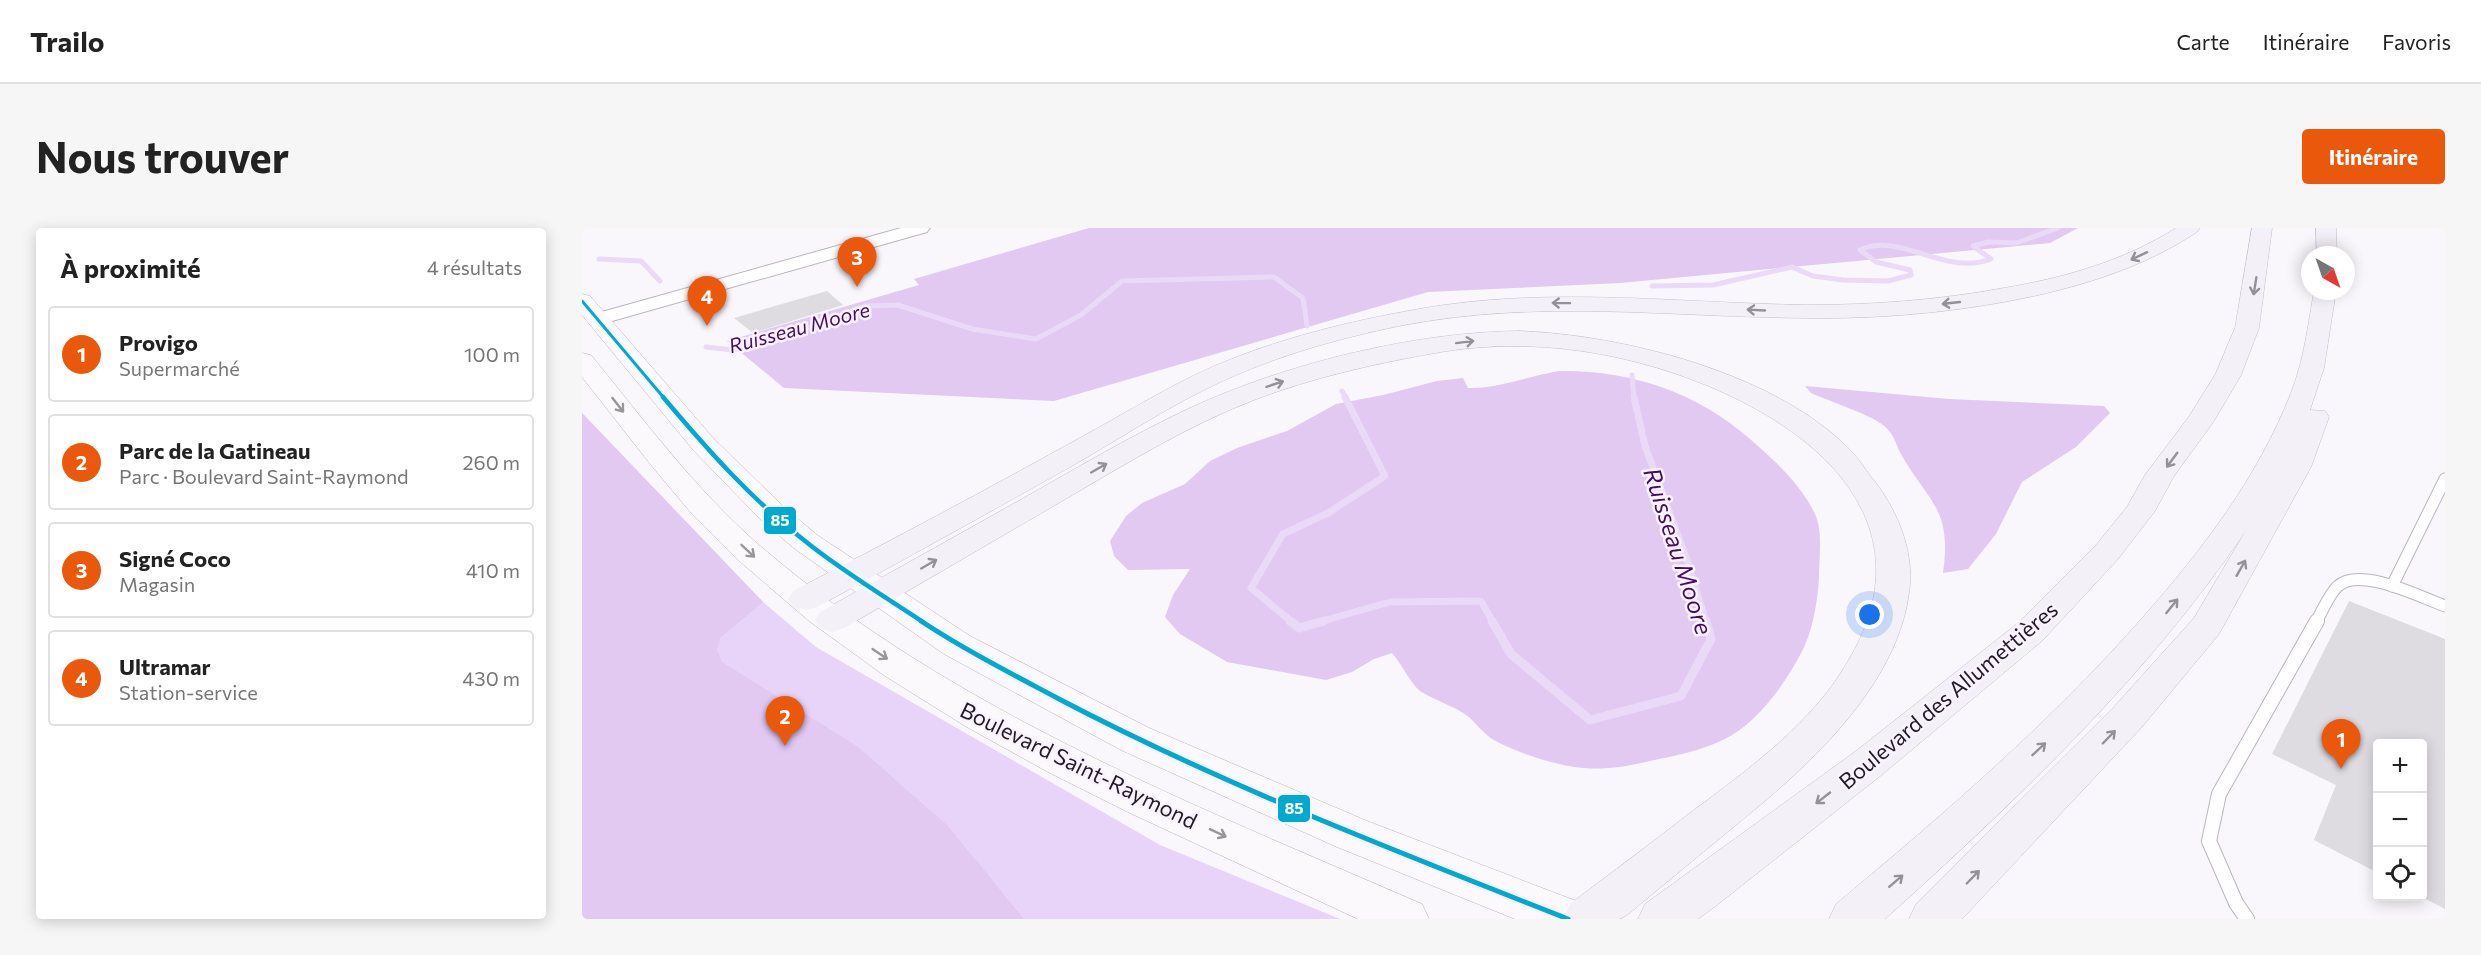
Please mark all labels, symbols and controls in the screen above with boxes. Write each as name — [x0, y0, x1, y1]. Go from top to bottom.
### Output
text: Trailo — [30, 24, 105, 58]
text: Carte — [2176, 29, 2230, 54]
text: Itinéraire — [2263, 29, 2349, 54]
text: Favoris — [2382, 29, 2451, 54]
button: Itinéraire — [2302, 129, 2445, 184]
text: Nous trouver — [36, 130, 289, 182]
pin: 3 — [838, 238, 876, 287]
north arrow — [2301, 246, 2355, 300]
one-way arrow — [2130, 250, 2148, 262]
text: À proximité — [60, 252, 201, 283]
text: 4 résultats — [427, 255, 522, 279]
pin: 4 — [688, 276, 726, 326]
one-way arrow — [2249, 276, 2260, 295]
water label: Ruisseau Moore — [726, 297, 873, 357]
one-way arrow — [1552, 297, 1572, 309]
one-way arrow — [1941, 298, 1961, 309]
one-way arrow — [1746, 305, 1766, 316]
text: Provigo — [119, 329, 198, 356]
one-way arrow — [1454, 336, 1474, 347]
text: 1 — [77, 342, 86, 366]
text: 100 m — [464, 342, 520, 366]
text: Supermarché — [119, 356, 240, 380]
one-way arrow — [1265, 378, 1284, 389]
one-way arrow — [612, 397, 625, 413]
text: Parc de la Gatineau — [119, 437, 310, 464]
text: 2 — [76, 450, 87, 474]
text: 260 m — [462, 450, 520, 474]
one-way arrow — [2166, 451, 2178, 467]
one-way arrow — [1090, 462, 1107, 474]
text: Parc · Boulevard Saint-Raymond — [119, 464, 409, 488]
water label: Ruisseau Moore — [1638, 464, 1720, 639]
line badge: 85 — [763, 506, 797, 535]
text: 85 — [770, 510, 790, 529]
one-way arrow — [740, 544, 755, 558]
text: Signé Coco — [119, 545, 231, 572]
text: 3 — [76, 558, 87, 582]
text: 410 m — [466, 558, 520, 582]
one-way arrow — [920, 558, 937, 570]
one-way arrow — [2236, 560, 2248, 577]
text: Magasin — [119, 572, 195, 596]
street label: Boulevard des Allumettières — [1833, 595, 2063, 795]
one-way arrow — [2165, 599, 2179, 614]
your location — [1855, 600, 1884, 629]
one-way arrow — [871, 648, 888, 660]
text: Ultramar — [119, 653, 211, 680]
text: 4 — [75, 666, 88, 690]
text: 430 m — [462, 666, 520, 690]
text: Station-service — [119, 680, 258, 704]
pin: 2 — [766, 696, 804, 746]
street label: Boulevard Saint-Raymond — [956, 696, 1202, 834]
pin: 1 — [2322, 720, 2360, 769]
one-way arrow — [2102, 730, 2116, 745]
map controls — [2373, 739, 2427, 901]
button: + — [2373, 739, 2427, 793]
one-way arrow — [2032, 741, 2047, 756]
one-way arrow — [1816, 791, 1832, 804]
button: − — [2373, 793, 2427, 847]
line badge: 85 — [1277, 794, 1311, 823]
text: 85 — [1284, 798, 1304, 817]
one-way arrow — [1209, 828, 1227, 840]
button: locate — [2373, 847, 2427, 901]
one-way arrow — [1966, 870, 1980, 885]
one-way arrow — [1888, 874, 1903, 888]

